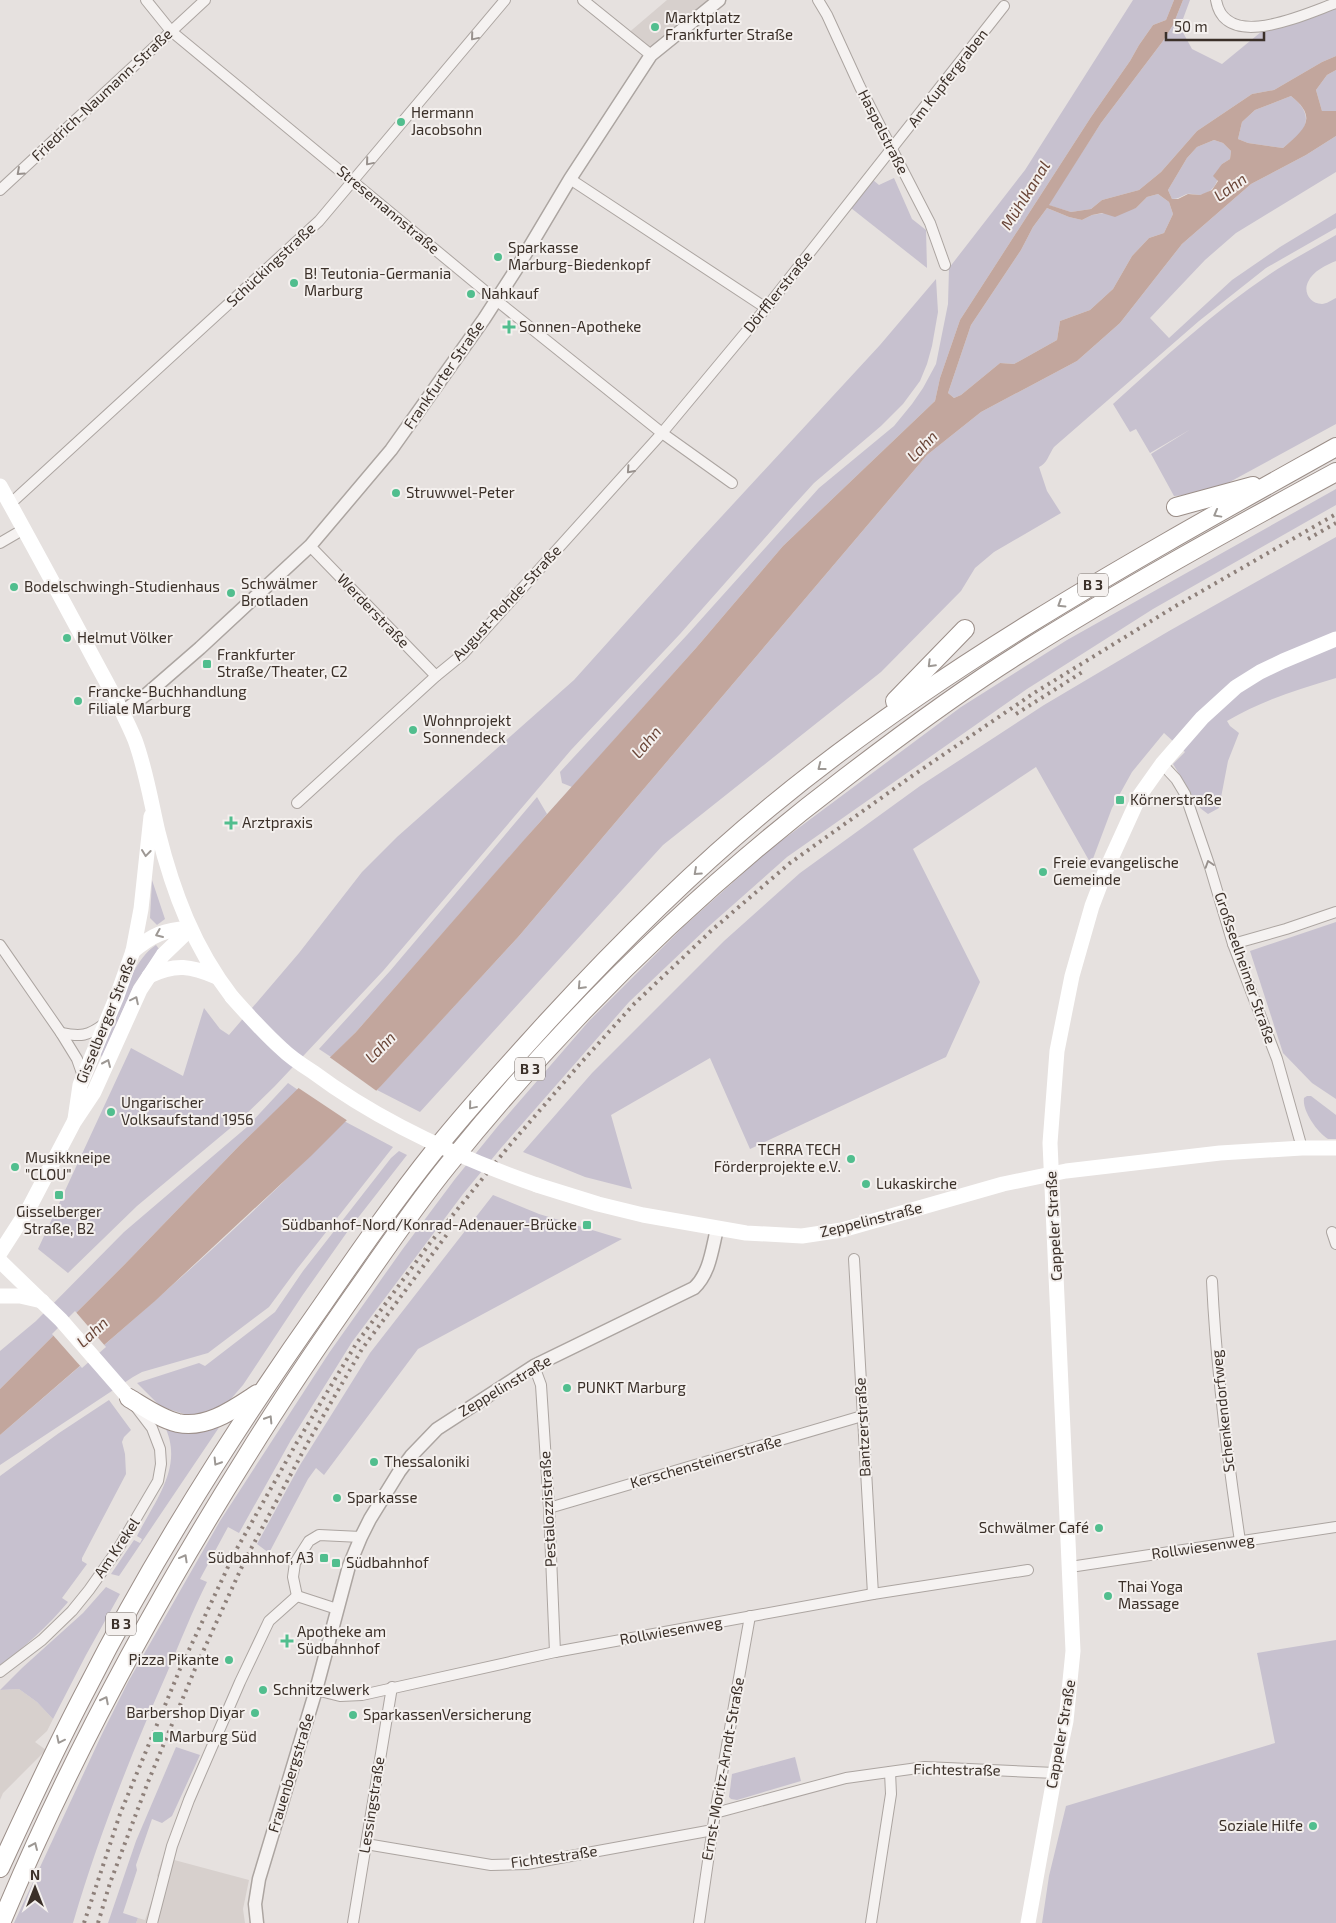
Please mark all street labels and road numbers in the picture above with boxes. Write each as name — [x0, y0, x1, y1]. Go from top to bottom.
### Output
street label: Friedrich-Naumann-Straße — [27, 24, 175, 164]
street label: Am Kupfergraben — [903, 25, 991, 130]
street label: Haspelstraße — [855, 86, 913, 177]
street label: Stresemannstraße — [334, 161, 444, 257]
street label: Schückingstraße — [222, 219, 318, 310]
street label: Dörfflerstraße — [739, 247, 815, 336]
street label: Frankfurter Straße — [399, 317, 487, 432]
street label: August-Rohde-Straße — [448, 541, 564, 664]
street label: Werderstraße — [334, 569, 414, 651]
road number: B 3 — [1078, 574, 1108, 596]
street label: Großseelheimer Straße — [1212, 889, 1280, 1046]
street label: Gisselberger Straße — [71, 954, 139, 1086]
road number: B 3 — [515, 1058, 545, 1080]
street label: Cappeler Straße — [1041, 1171, 1065, 1282]
street label: Zeppelinstraße — [818, 1198, 924, 1240]
street label: Schenkendorfweg — [1207, 1348, 1237, 1473]
street label: Zeppelinstraße — [455, 1350, 554, 1420]
street label: Bantzerstraße — [850, 1377, 874, 1477]
street label: Kerschensteinerstraße — [628, 1431, 784, 1491]
street label: Pestalozzistraße — [535, 1451, 559, 1568]
street label: Am Krekel — [90, 1514, 143, 1581]
street label: Rollwiesenweg — [1150, 1530, 1256, 1562]
road number: B 3 — [106, 1612, 136, 1636]
street label: Rollwiesenweg — [618, 1612, 724, 1648]
street label: Ernst-Moritz-Arndt-Straße — [697, 1676, 747, 1862]
street label: Cappeler Straße — [1042, 1678, 1078, 1790]
street label: Frauenbergstraße — [263, 1711, 317, 1835]
street label: Lessingstraße — [354, 1755, 388, 1854]
street label: Fichtestraße — [913, 1759, 1001, 1779]
street label: Fichtestraße — [509, 1841, 598, 1871]

